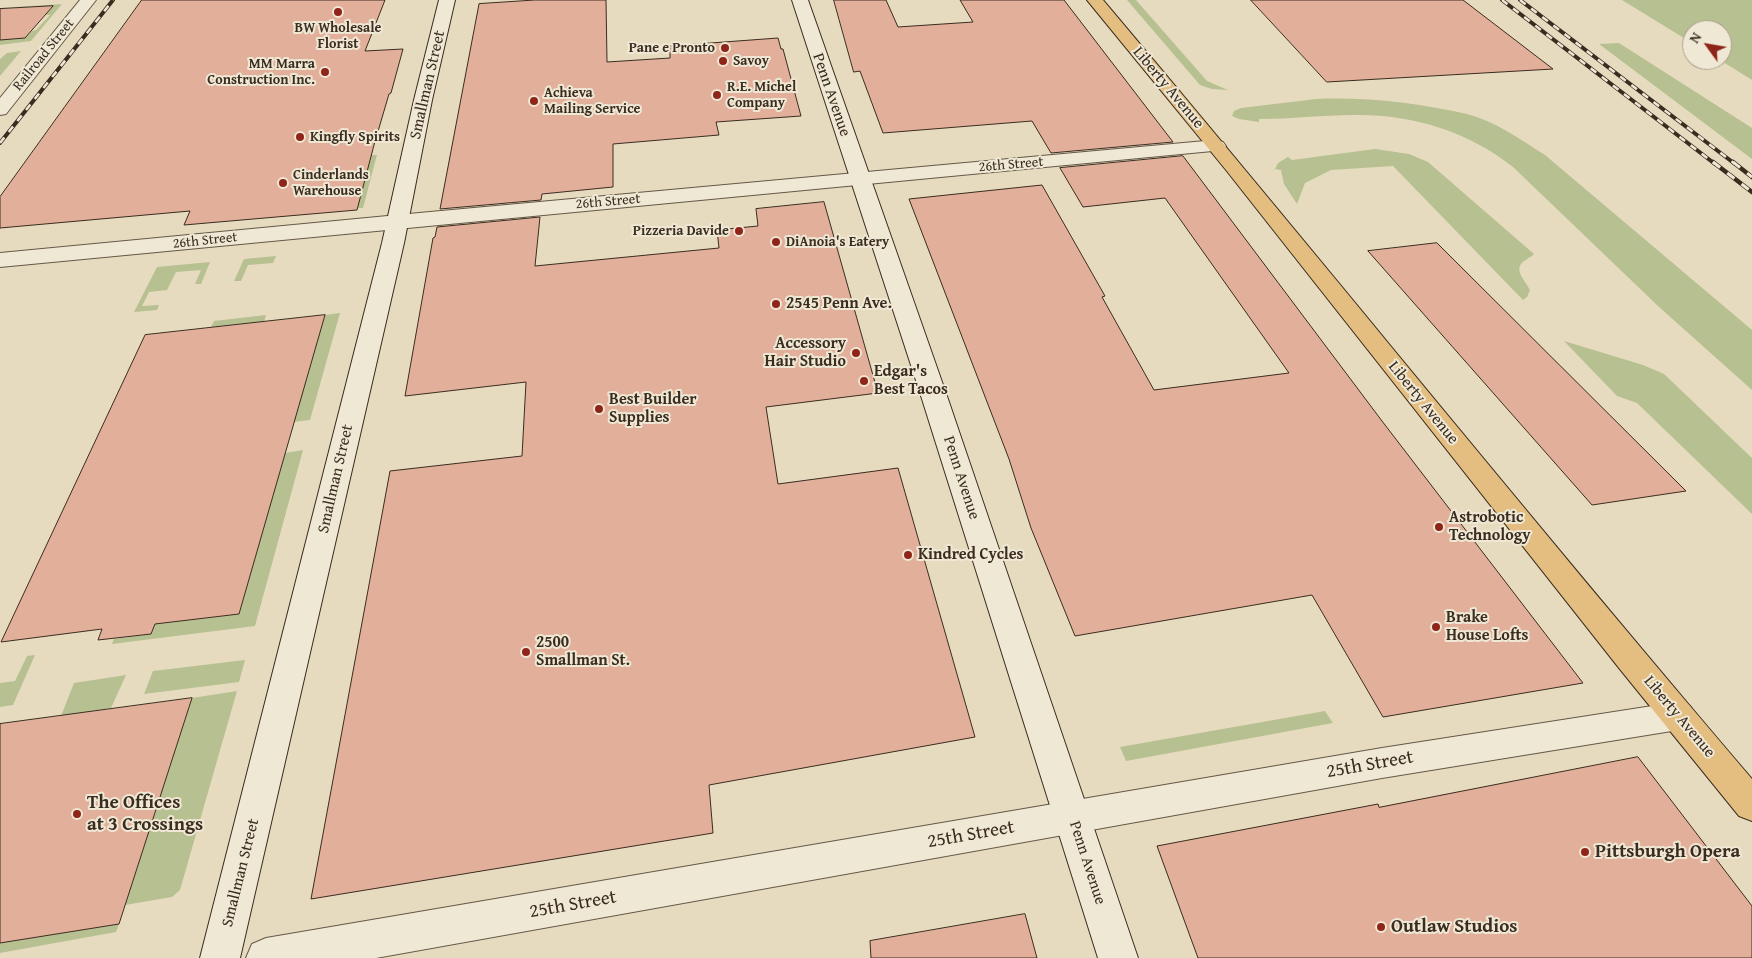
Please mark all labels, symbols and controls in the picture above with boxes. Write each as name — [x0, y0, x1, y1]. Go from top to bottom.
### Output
marker: BW Wholesale Florist — [332, 6, 344, 18]
street label: Railroad Street — [10, 16, 78, 94]
place label: BW Wholesale Florist — [295, 20, 381, 52]
north arrow — [1682, 20, 1732, 70]
text: N — [1684, 28, 1706, 47]
street label: Smallman Street — [406, 29, 450, 141]
place label: Pane e Pronto — [629, 40, 715, 56]
marker: Pane e Pronto — [719, 42, 731, 54]
street label: Liberty Avenue — [1128, 43, 1208, 133]
street label: Penn Avenue — [808, 51, 854, 139]
place label: Savoy — [733, 53, 769, 69]
marker: Savoy — [717, 55, 729, 67]
place label: MM Marra Construction Inc. — [207, 56, 315, 88]
marker: MM Marra Construction Inc. — [319, 66, 331, 78]
place label: R.E. Michel Company — [727, 79, 796, 111]
place label: Achieva Mailing Service — [544, 85, 640, 118]
marker: R.E. Michel Company — [711, 89, 723, 101]
marker: Achieva Mailing Service — [528, 95, 540, 107]
place label: Kingfly Spirits — [310, 129, 400, 145]
marker: Kingfly Spirits — [294, 131, 306, 143]
street label: 26th Street — [978, 154, 1044, 176]
place label: Cinderlands Warehouse — [293, 167, 369, 200]
marker: Cinderlands Warehouse — [277, 177, 289, 189]
street label: 26th Street — [575, 191, 641, 213]
place label: Pizzeria Davide — [633, 223, 729, 239]
marker: Pizzeria Davide — [733, 225, 745, 237]
street label: 26th Street — [172, 229, 238, 253]
place label: DiAnoia's Eatery — [786, 234, 889, 250]
marker: DiAnoia's Eatery — [770, 236, 782, 248]
place label: 2545 Penn Ave. — [786, 294, 892, 314]
marker: 2545 Penn Ave. — [770, 298, 782, 310]
place label: Accessory Hair Studio — [765, 334, 846, 372]
marker: Accessory Hair Studio — [850, 347, 862, 359]
street label: Liberty Avenue — [1384, 358, 1462, 448]
place label: Edgar's Best Tacos — [874, 362, 948, 400]
marker: Edgar's Best Tacos — [858, 375, 870, 387]
place label: Best Builder Supplies — [609, 390, 697, 428]
marker: Best Builder Supplies — [593, 403, 605, 415]
street label: Smallman Street — [314, 423, 358, 535]
street label: Penn Avenue — [938, 434, 984, 522]
place label: Astrobotic Technology — [1449, 508, 1530, 546]
marker: Astrobotic Technology — [1433, 521, 1445, 533]
place label: Kindred Cycles — [918, 545, 1023, 565]
marker: Kindred Cycles — [902, 549, 914, 561]
place label: Brake House Lofts — [1446, 608, 1528, 646]
marker: Brake House Lofts — [1430, 621, 1442, 633]
place label: 2500 Smallman St. — [536, 633, 630, 671]
marker: 2500 Smallman St. — [520, 646, 532, 658]
street label: Liberty Avenue — [1639, 672, 1719, 762]
street label: 25th Street — [1325, 746, 1415, 784]
place label: The Offices at 3 Crossings — [87, 792, 203, 836]
marker: The Offices at 3 Crossings — [71, 808, 83, 820]
street label: 25th Street — [926, 816, 1016, 854]
street label: Smallman Street — [218, 817, 264, 929]
street label: Penn Avenue — [1064, 819, 1110, 907]
place label: Pittsburgh Opera — [1595, 841, 1740, 863]
marker: Pittsburgh Opera — [1579, 846, 1591, 858]
street label: 25th Street — [528, 886, 618, 924]
place label: Outlaw Studios — [1391, 916, 1517, 938]
marker: Outlaw Studios — [1375, 921, 1387, 933]

